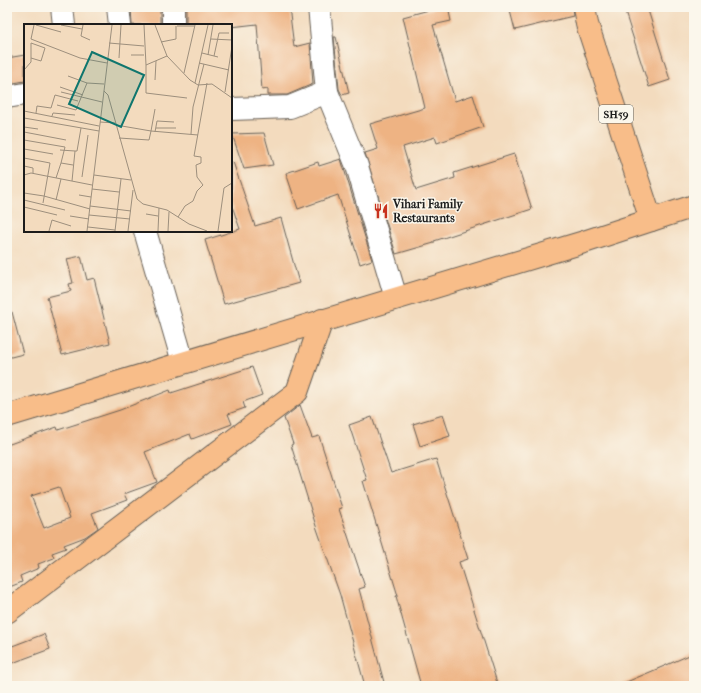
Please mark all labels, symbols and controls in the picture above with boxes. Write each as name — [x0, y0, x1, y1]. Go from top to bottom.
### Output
inset map — [24, 24, 232, 232]
road number: SH59 — [599, 105, 633, 123]
place label: Vihari Family Restaurants — [392, 197, 463, 225]
restaurant icon: Vihari Family Restaurants — [372, 202, 390, 220]

